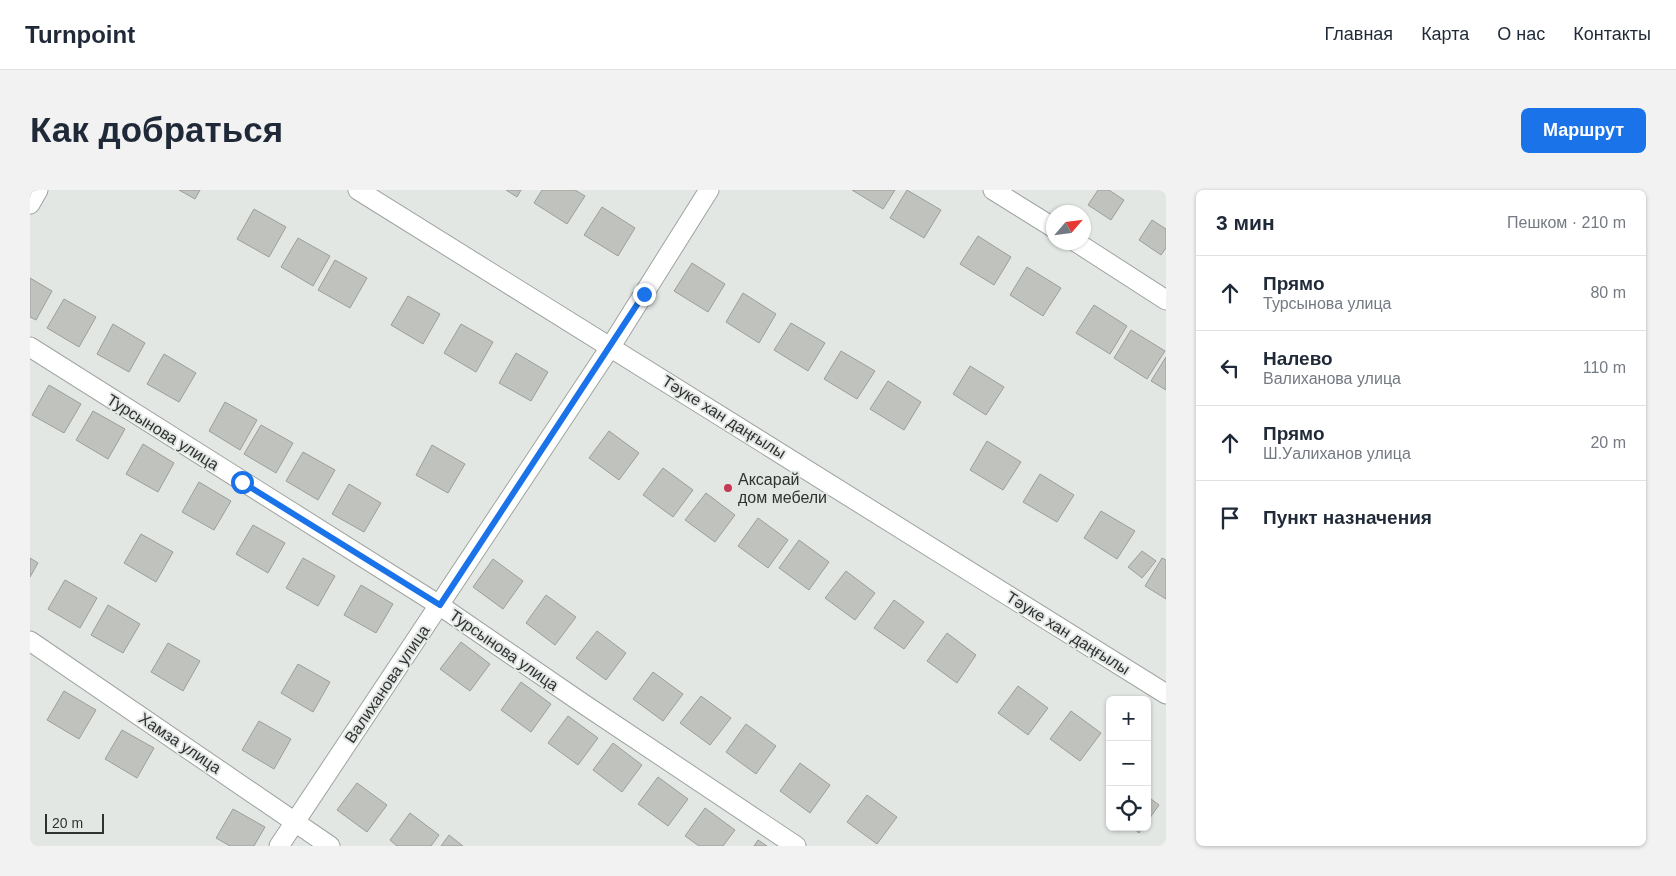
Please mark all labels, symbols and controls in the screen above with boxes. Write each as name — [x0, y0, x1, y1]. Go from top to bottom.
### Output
text: Turnpoint — [25, 21, 135, 48]
text: Главная — [1325, 24, 1393, 44]
text: Карта — [1421, 24, 1469, 44]
text: О нас — [1497, 24, 1545, 44]
text: Контакты — [1573, 24, 1651, 44]
button: Маршрут — [1521, 108, 1646, 153]
text: Как добраться — [30, 110, 283, 149]
north arrow — [1046, 205, 1091, 250]
text: 3 мин — [1216, 211, 1275, 234]
text: Пешком · 210 m — [1507, 214, 1626, 231]
text: Прямо — [1263, 273, 1325, 294]
icon: ahead — [1216, 279, 1244, 307]
route end — [633, 283, 656, 306]
text: 80 m — [1590, 284, 1626, 301]
text: Турсынова улица — [1263, 295, 1391, 312]
text: Налево — [1263, 348, 1333, 369]
icon: left — [1216, 354, 1244, 382]
text: 110 m — [1583, 359, 1626, 376]
text: Валиханова улица — [1263, 370, 1401, 387]
street label: Тәуке хан даңғылы — [659, 372, 789, 462]
street label: Турсынова улица — [104, 391, 222, 473]
text: Прямо — [1263, 423, 1325, 444]
icon: ahead — [1216, 429, 1244, 457]
text: 20 m — [1590, 434, 1626, 451]
text: Ш.Уалиханов улица — [1263, 445, 1411, 462]
route start — [231, 471, 254, 494]
place label: Аксарай дом мебели — [738, 471, 827, 506]
marker: Аксарай дом мебели — [722, 482, 734, 494]
icon: arrive — [1216, 504, 1244, 532]
text: Пункт назначения — [1263, 507, 1432, 528]
street label: Тәуке хан даңғылы — [1003, 588, 1133, 678]
street label: Турсынова улица — [447, 606, 562, 694]
street label: Валиханова улица — [341, 622, 433, 746]
map controls — [1106, 696, 1151, 831]
button: + — [1106, 696, 1151, 741]
street label: Хамза улица — [136, 709, 224, 777]
button: − — [1106, 741, 1151, 786]
button: locate — [1106, 786, 1151, 831]
scale bar — [45, 811, 104, 834]
text: 20 m — [52, 815, 83, 831]

